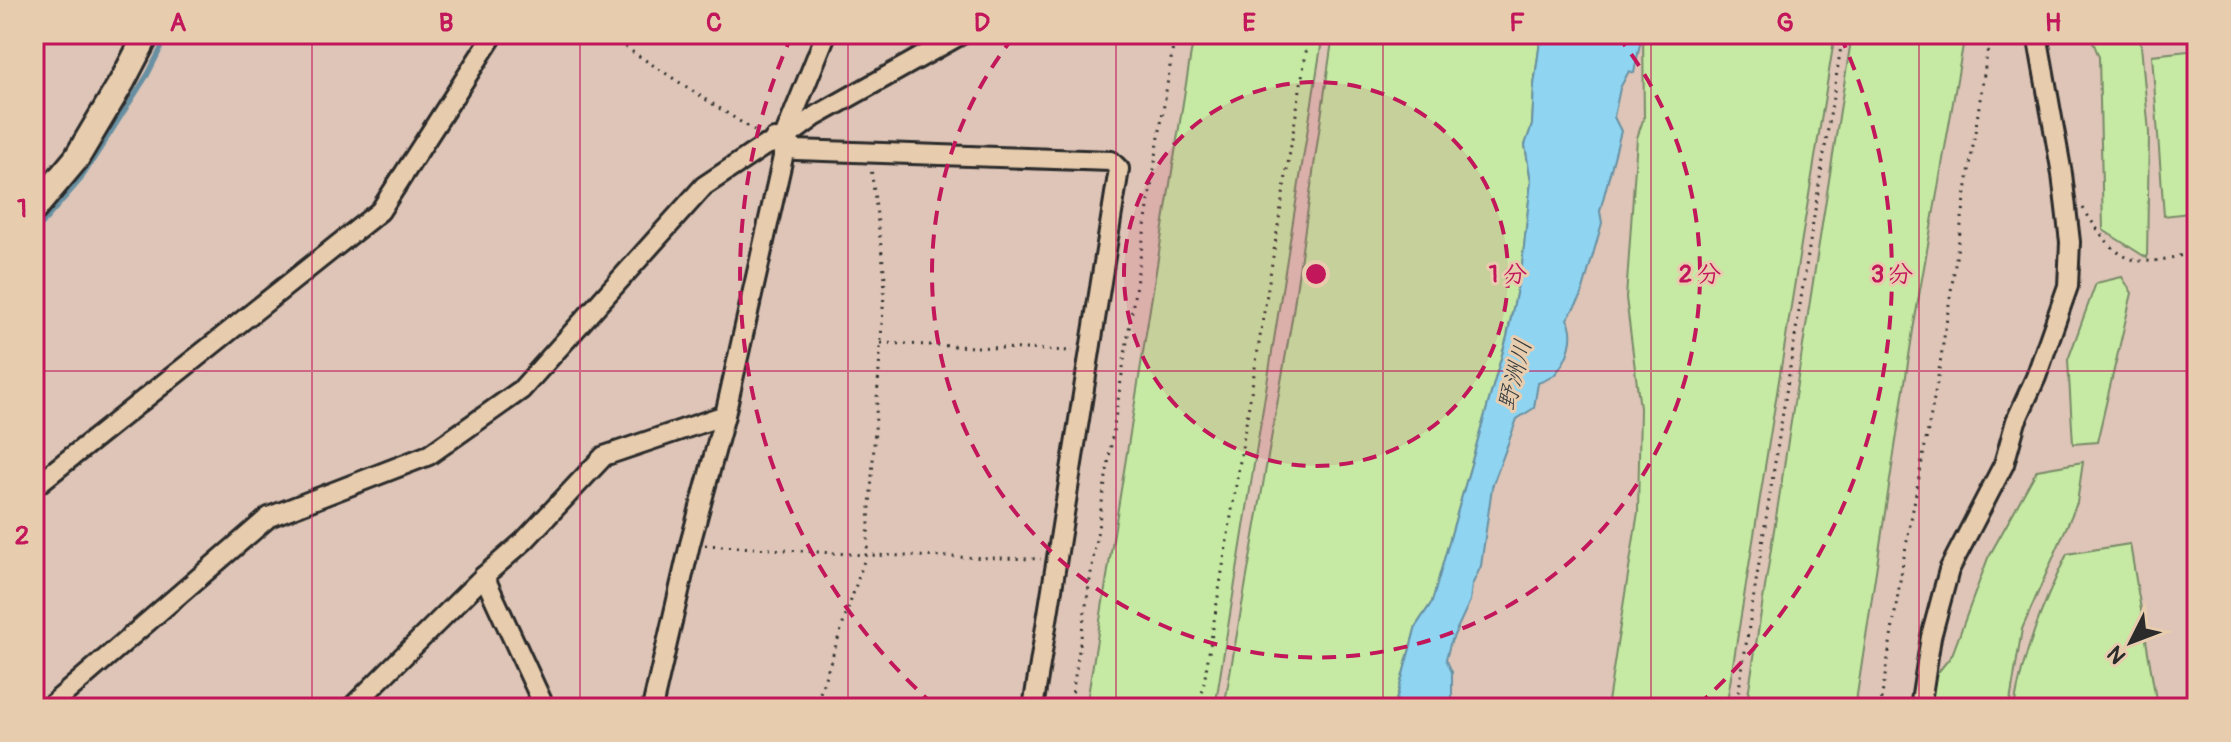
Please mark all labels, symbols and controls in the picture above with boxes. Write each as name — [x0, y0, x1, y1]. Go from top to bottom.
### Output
text: A — [170, 7, 187, 39]
text: B — [439, 7, 453, 39]
text: C — [706, 7, 722, 39]
text: D — [974, 7, 990, 39]
text: E — [1242, 7, 1256, 39]
text: F — [1509, 7, 1525, 39]
text: G — [1776, 7, 1794, 39]
text: H — [2045, 7, 2061, 39]
text: 1 — [17, 193, 27, 225]
centre of rings — [1302, 260, 1330, 288]
text: 1 分 — [1489, 260, 1527, 289]
text: 2 分 — [1679, 260, 1721, 289]
text: 3 分 — [1871, 260, 1913, 289]
water label: 野洲川 — [1492, 336, 1538, 414]
text: 2 — [15, 520, 29, 552]
north arrow — [2091, 602, 2171, 682]
text: N — [2101, 640, 2132, 670]

